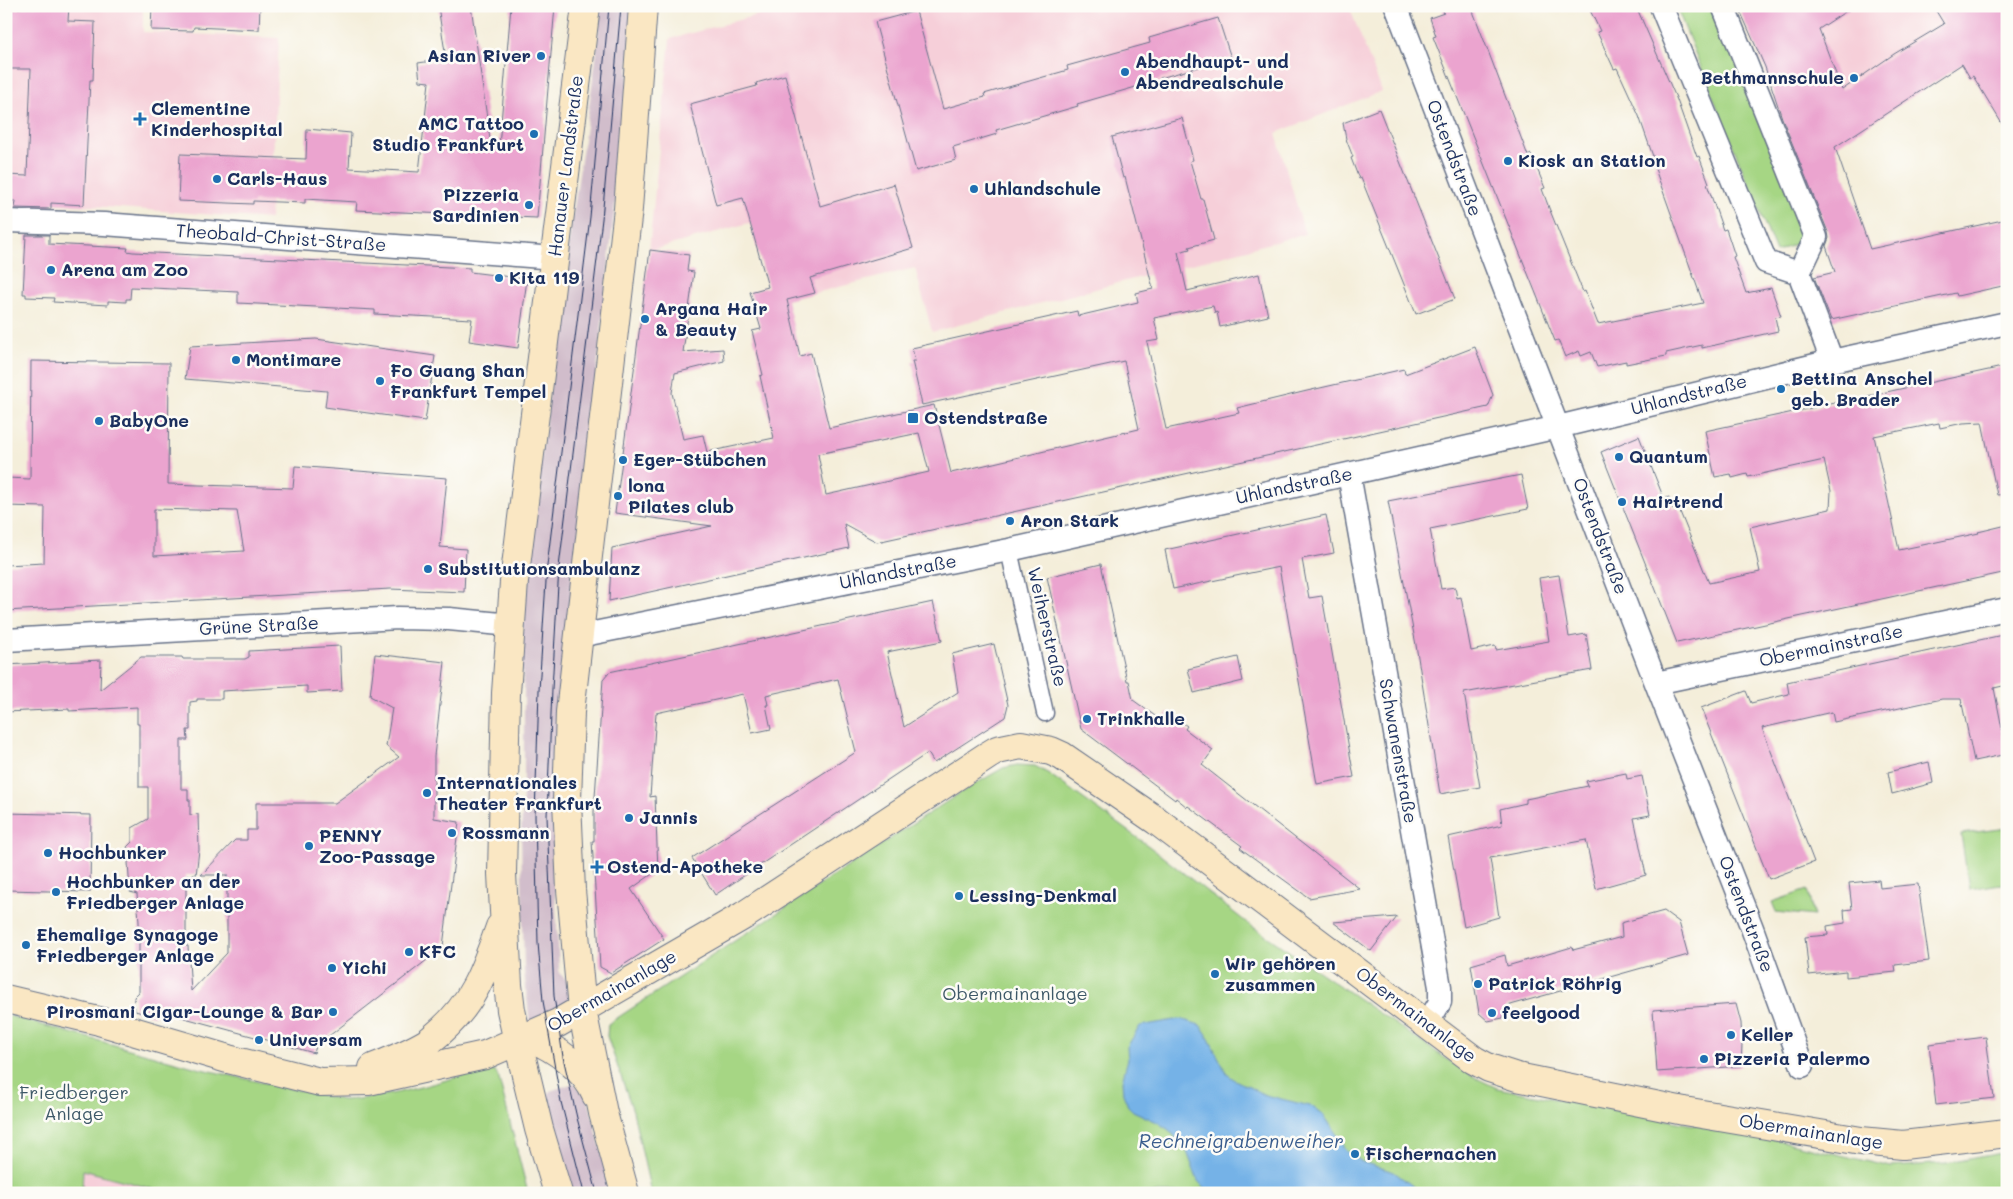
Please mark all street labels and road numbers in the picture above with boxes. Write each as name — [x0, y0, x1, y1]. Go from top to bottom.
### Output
street label: Hanauer Landstraße — [542, 74, 588, 258]
street label: Ostendstraße — [1422, 96, 1488, 219]
street label: Theobald-Christ-Straße — [175, 218, 387, 256]
street label: Uhlandstraße — [1628, 368, 1749, 420]
street label: Uhlandstraße — [1233, 461, 1354, 509]
street label: Ostendstraße — [1568, 474, 1634, 597]
street label: Uhlandstraße — [837, 548, 958, 594]
street label: Weiherstraße — [1023, 565, 1073, 689]
street label: Grüne Straße — [198, 610, 319, 640]
street label: Obermainstraße — [1757, 618, 1905, 672]
street label: Schwanenstraße — [1374, 677, 1424, 825]
street label: Ostendstraße — [1714, 852, 1780, 975]
street label: Obermainanlage — [543, 943, 680, 1037]
street label: Obermainanlage — [1351, 961, 1482, 1068]
street label: Obermainanlage — [1737, 1108, 1885, 1154]

